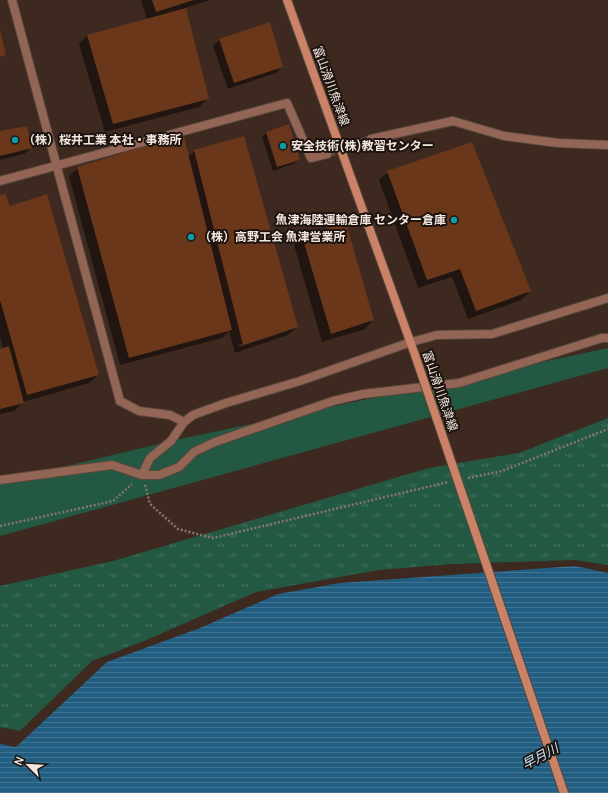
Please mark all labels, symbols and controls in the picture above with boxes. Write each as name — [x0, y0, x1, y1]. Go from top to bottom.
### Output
street label: 富山滑川魚津線 — [309, 43, 354, 128]
place label: （株）桜井工業 本社・事務所 — [23, 131, 181, 148]
marker: （株）桜井工業 本社・事務所 — [10, 135, 20, 145]
place label: 安全技術(株)教習センター — [291, 137, 434, 154]
marker: 安全技術(株)教習センター — [278, 141, 288, 151]
place label: 魚津海陸運輸倉庫 センター倉庫 — [276, 211, 446, 228]
marker: 魚津海陸運輸倉庫 センター倉庫 — [449, 215, 459, 225]
place label: （株）高野工会 魚津営業所 — [199, 228, 345, 245]
marker: （株）高野工会 魚津営業所 — [186, 232, 196, 242]
street label: 富山滑川魚津線 — [419, 348, 462, 433]
water label: 早月川 — [519, 738, 563, 773]
north arrow — [8, 745, 48, 785]
text: N — [10, 754, 27, 767]

